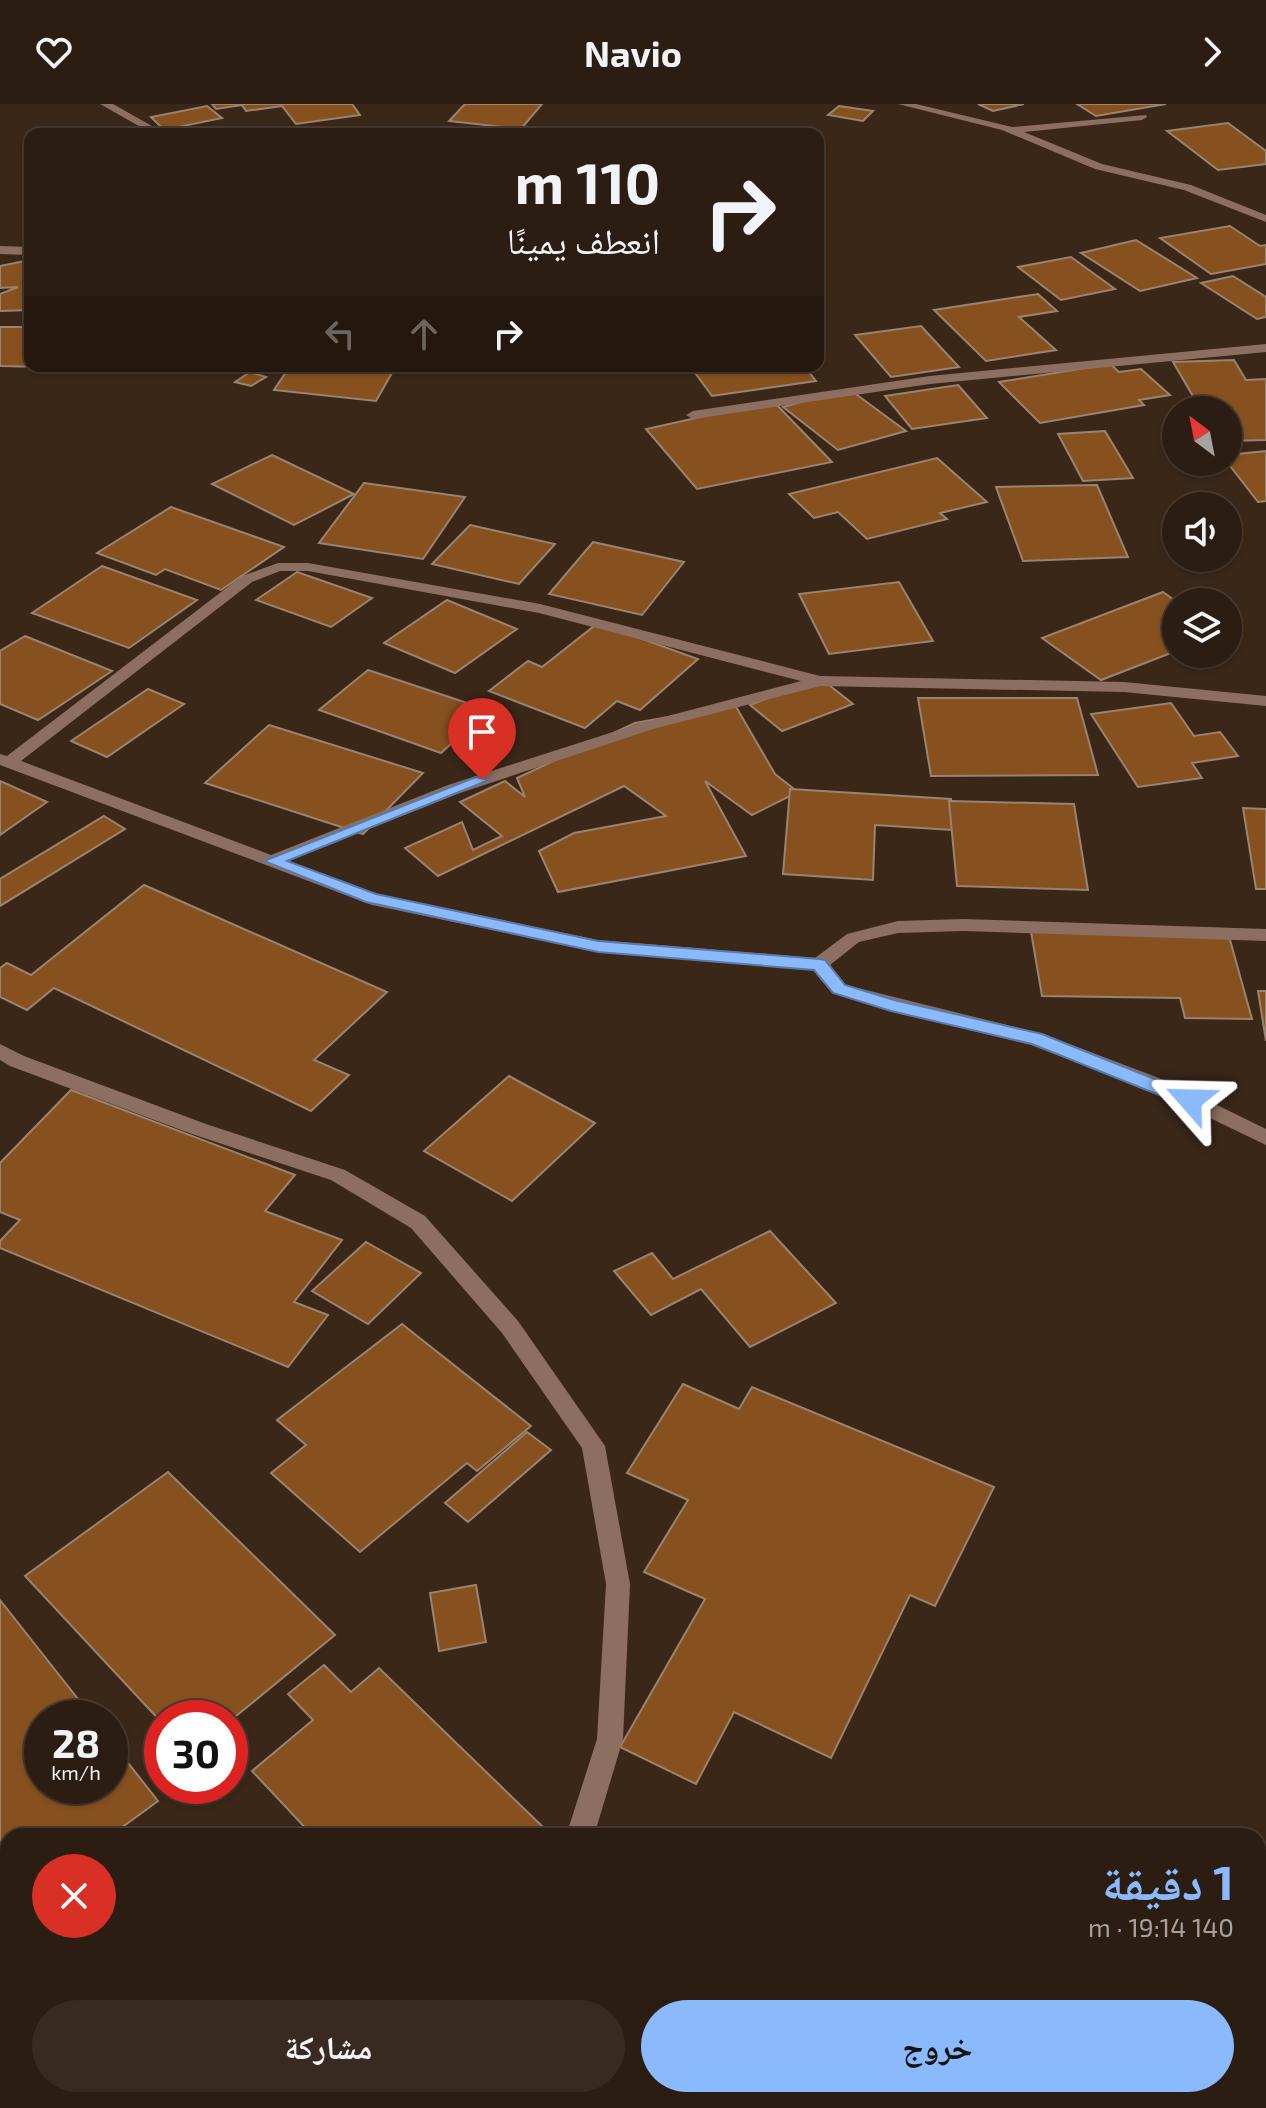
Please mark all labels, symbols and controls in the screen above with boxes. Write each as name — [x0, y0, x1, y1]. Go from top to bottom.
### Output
icon: heart — [32, 30, 76, 74]
icon: forward — [1190, 30, 1234, 74]
text: Navio — [584, 31, 682, 74]
text: 110 m — [515, 148, 660, 215]
icon: right — [688, 160, 792, 264]
text: انعطف يمينًا — [507, 218, 660, 261]
icon: left — [318, 312, 362, 356]
icon: ahead — [402, 312, 446, 356]
icon: right — [486, 312, 530, 356]
north arrow — [1162, 396, 1242, 476]
map controls — [1162, 396, 1242, 668]
button: sound — [1162, 492, 1242, 572]
button: layers — [1162, 588, 1242, 668]
pin — [448, 698, 516, 780]
icon: arrive — [460, 710, 504, 754]
position arrow — [1148, 1058, 1232, 1142]
speed limit sign: 30 — [144, 1700, 248, 1804]
text: 28 — [52, 1718, 100, 1766]
text: km/h — [51, 1760, 101, 1784]
text: 1 دقيقة — [1102, 1852, 1234, 1910]
button: close — [32, 1854, 116, 1938]
text: 140 m · 19:14 — [1088, 1911, 1234, 1942]
button: مشاركة — [32, 2000, 625, 2092]
button: خروج — [641, 2000, 1234, 2092]

